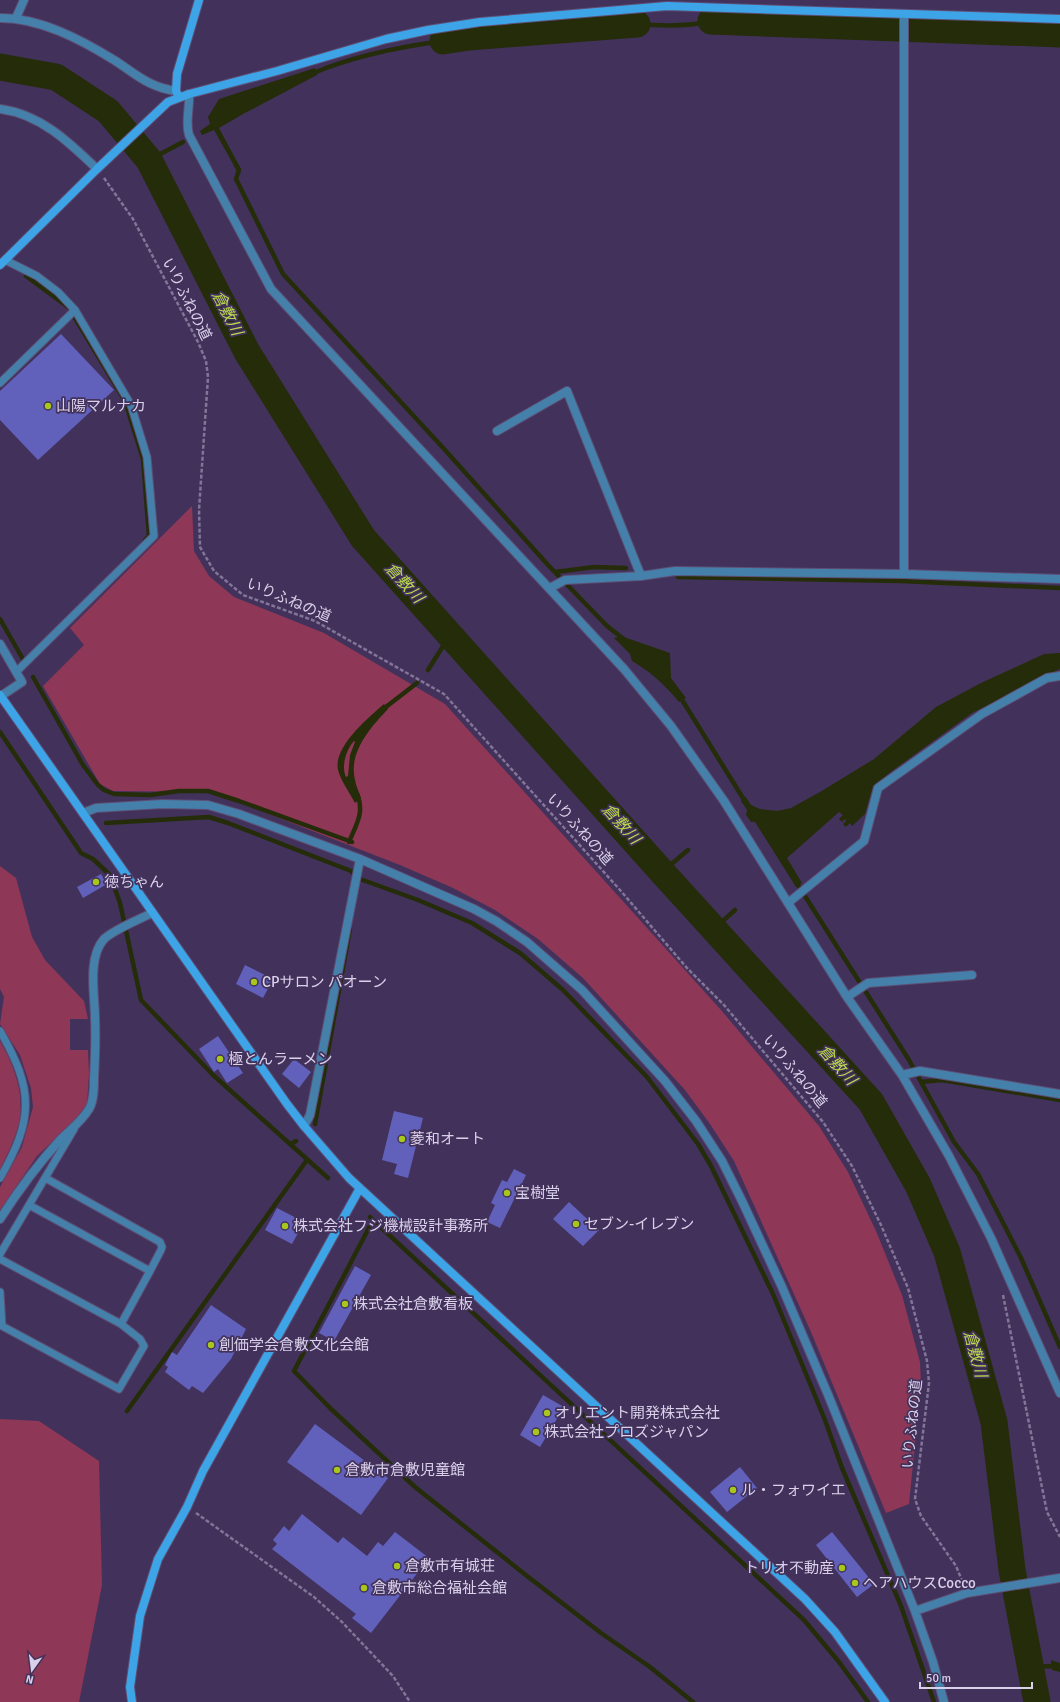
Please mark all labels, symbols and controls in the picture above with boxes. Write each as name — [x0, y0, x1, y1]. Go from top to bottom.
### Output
street label: いりふねの道 — [159, 255, 215, 343]
water label: 倉敷川 — [207, 287, 248, 341]
place label: 山陽マルナカ — [56, 397, 146, 415]
marker: 山陽マルナカ — [43, 401, 53, 411]
water label: 倉敷川 — [381, 558, 429, 609]
street label: いりふねの道 — [244, 574, 334, 626]
street label: いりふねの道 — [543, 790, 617, 868]
water label: 倉敷川 — [598, 799, 646, 850]
place label: 徳ちゃん — [104, 873, 164, 891]
marker: 徳ちゃん — [91, 877, 101, 887]
place label: CPサロン パオーン — [262, 973, 387, 991]
marker: CPサロン パオーン — [249, 977, 259, 987]
street label: いりふねの道 — [759, 1031, 831, 1111]
water label: 倉敷川 — [814, 1040, 862, 1091]
place label: 極とんラーメン — [228, 1050, 332, 1068]
marker: 極とんラーメン — [215, 1054, 225, 1064]
place label: 菱和オート — [410, 1130, 485, 1148]
marker: 菱和オート — [397, 1134, 407, 1144]
place label: 宝樹堂 — [515, 1184, 560, 1202]
marker: 宝樹堂 — [502, 1188, 512, 1198]
place label: セブン-イレブン — [584, 1215, 694, 1233]
place label: 株式会社フジ機械設計事務所 — [293, 1217, 488, 1235]
marker: セブン-イレブン — [571, 1219, 581, 1229]
marker: 株式会社フジ機械設計事務所 — [280, 1221, 290, 1231]
place label: 株式会社倉敷看板 — [353, 1295, 473, 1313]
marker: 株式会社倉敷看板 — [340, 1299, 350, 1309]
water label: 倉敷川 — [959, 1328, 991, 1382]
place label: 創価学会倉敷文化会館 — [219, 1336, 369, 1354]
marker: 創価学会倉敷文化会館 — [206, 1340, 216, 1350]
street label: いりふねの道 — [898, 1378, 926, 1470]
place label: オリエント開発株式会社 — [555, 1404, 720, 1422]
marker: オリエント開発株式会社 — [542, 1408, 552, 1418]
place label: 株式会社プロズジャパン — [544, 1423, 709, 1441]
marker: 株式会社プロズジャパン — [531, 1427, 541, 1437]
place label: 倉敷市倉敷児童館 — [345, 1461, 465, 1479]
marker: 倉敷市倉敷児童館 — [332, 1465, 342, 1475]
place label: ル・フォワイエ — [741, 1481, 846, 1499]
marker: ル・フォワイエ — [728, 1485, 738, 1495]
place label: 倉敷市有城荘 — [405, 1557, 495, 1575]
place label: トリオ不動産 — [744, 1559, 834, 1577]
marker: 倉敷市有城荘 — [392, 1561, 402, 1571]
marker: トリオ不動産 — [837, 1563, 847, 1573]
place label: ヘアハウスCocco — [863, 1574, 976, 1592]
marker: ヘアハウスCocco — [850, 1578, 860, 1588]
place label: 倉敷市総合福祉会館 — [372, 1579, 507, 1597]
marker: 倉敷市総合福祉会館 — [359, 1583, 369, 1593]
north arrow — [12, 1650, 52, 1690]
scale bar — [920, 1664, 1032, 1690]
text: 50 m — [926, 1671, 951, 1686]
text: N — [24, 1672, 35, 1686]

